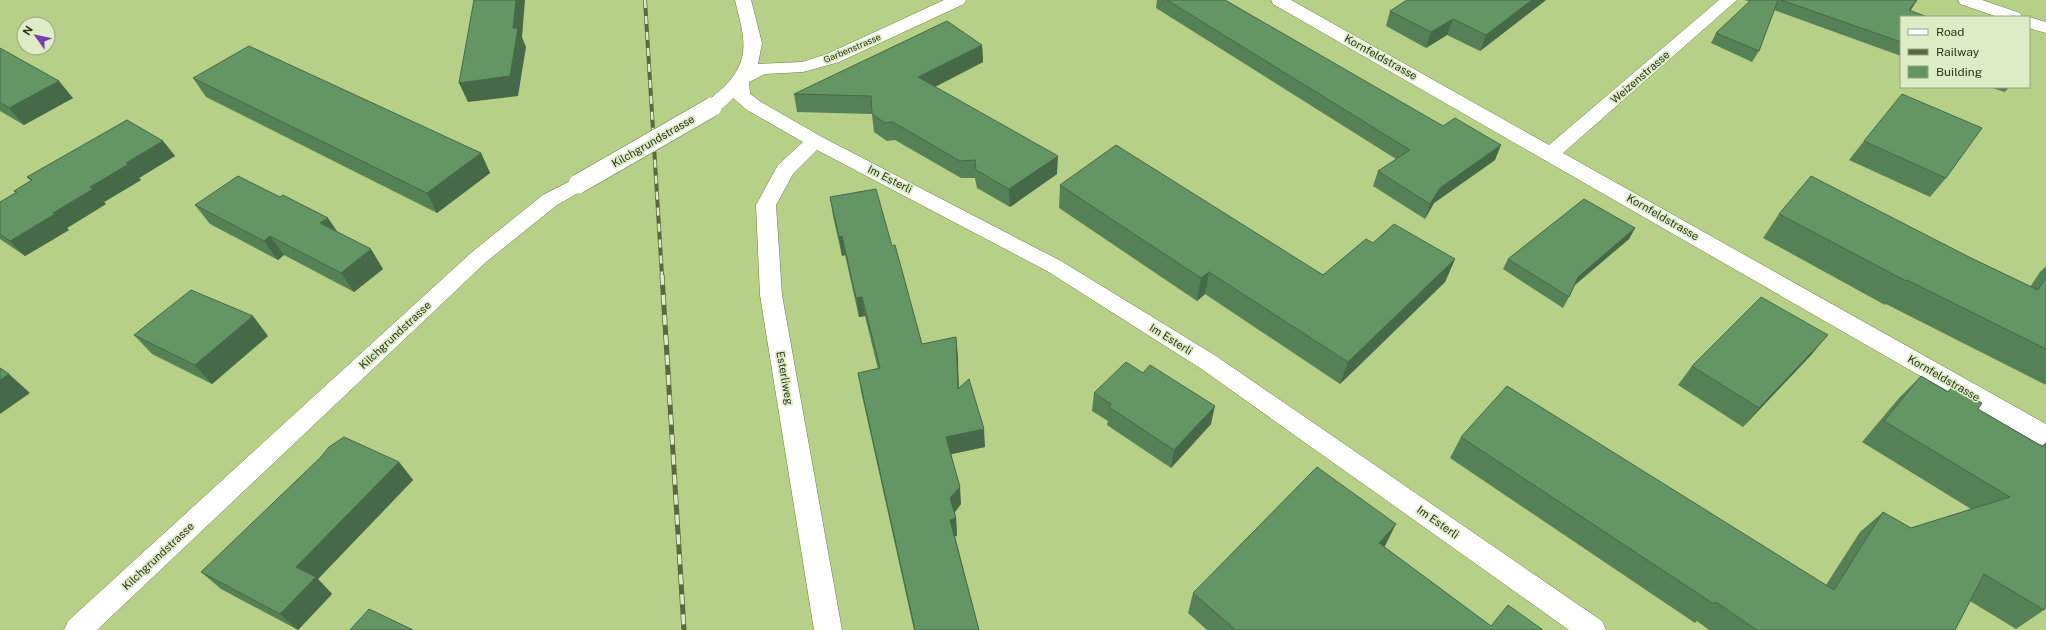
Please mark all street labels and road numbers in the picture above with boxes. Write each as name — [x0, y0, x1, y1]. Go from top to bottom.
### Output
street label: Garbenstrasse — [822, 31, 882, 65]
street label: Kornfeldstrasse — [1343, 32, 1419, 82]
street label: Weizenstrasse — [1608, 48, 1672, 106]
street label: Kilchgrundstrasse — [610, 112, 696, 170]
street label: Im Esterli — [866, 163, 914, 195]
street label: Kornfeldstrasse — [1625, 191, 1701, 243]
street label: Kilchgrundstrasse — [357, 299, 433, 371]
street label: Im Esterli — [1147, 321, 1195, 357]
street label: Esterliweg — [774, 350, 796, 406]
street label: Kornfeldstrasse — [1906, 352, 1982, 404]
street label: Im Esterli — [1415, 503, 1461, 541]
street label: Kilchgrundstrasse — [120, 520, 196, 592]

